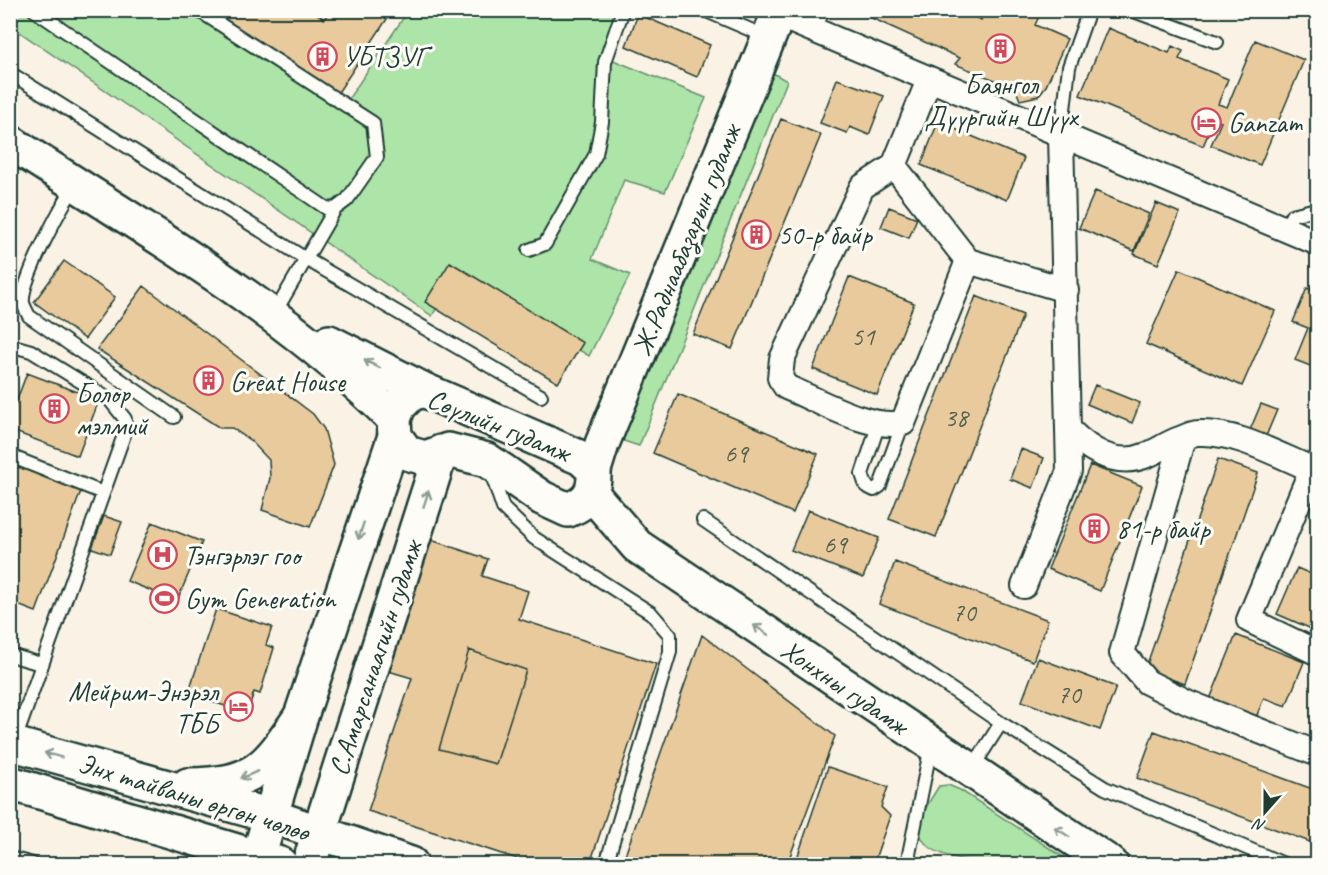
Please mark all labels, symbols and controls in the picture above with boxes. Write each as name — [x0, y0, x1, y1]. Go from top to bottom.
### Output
building icon: Баянгол Дүүргийн Шүүх — [985, 32, 1017, 64]
place label: УБТЗУГ — [343, 39, 434, 74]
building icon: УБТЗУГ — [306, 40, 338, 72]
place label: Баянгол Дүүргийн Шүүх — [925, 67, 1080, 134]
place label: Ganzam — [1228, 105, 1304, 140]
hotel icon: Ganzam — [1191, 106, 1223, 138]
street label: Ж.Раднаабазарын гудамж — [624, 117, 750, 361]
place label: 50-р байр — [778, 217, 873, 252]
building icon: 50-р байр — [741, 218, 773, 250]
house number: 51 — [851, 320, 876, 353]
one-way arrow — [363, 357, 381, 369]
place label: Great House — [230, 364, 347, 399]
building icon: Great House — [193, 365, 225, 397]
place label: Болор мэлмий — [76, 376, 149, 443]
street label: Сөүлийн гудамж — [423, 381, 578, 470]
building icon: Болор мэлмий — [39, 393, 71, 425]
house number: 38 — [944, 401, 970, 434]
house number: 69 — [724, 437, 750, 470]
one-way arrow — [421, 490, 432, 509]
place label: 81-р байр — [1116, 511, 1211, 546]
building icon: 81-р байр — [1079, 512, 1111, 544]
one-way arrow — [355, 521, 366, 540]
house number: 69 — [823, 528, 849, 561]
street label: С.Амарсанаагийн гудамж — [321, 534, 430, 780]
place label: Тэнгэрлэг гоо — [184, 538, 303, 573]
hospital icon: Тэнгэрлэг гоо — [147, 539, 179, 571]
place label: Gym Generation — [185, 581, 337, 616]
sports icon: Gym Generation — [148, 582, 180, 614]
house number: 70 — [952, 596, 978, 629]
one-way arrow — [753, 624, 769, 636]
street label: Хонхны гудамж — [775, 632, 918, 744]
place label: Мейрим-Энэрэл ТББ — [68, 674, 221, 741]
house number: 70 — [1057, 678, 1083, 711]
hotel icon: Мейрим-Энэрэл ТББ — [223, 691, 255, 723]
street label: Энх тайваны өргөн чөлөө — [74, 745, 316, 849]
one-way arrow — [44, 748, 63, 760]
one-way arrow — [240, 770, 259, 781]
north arrow — [1235, 782, 1295, 842]
text: N — [1249, 813, 1268, 836]
one-way arrow — [1054, 826, 1071, 838]

